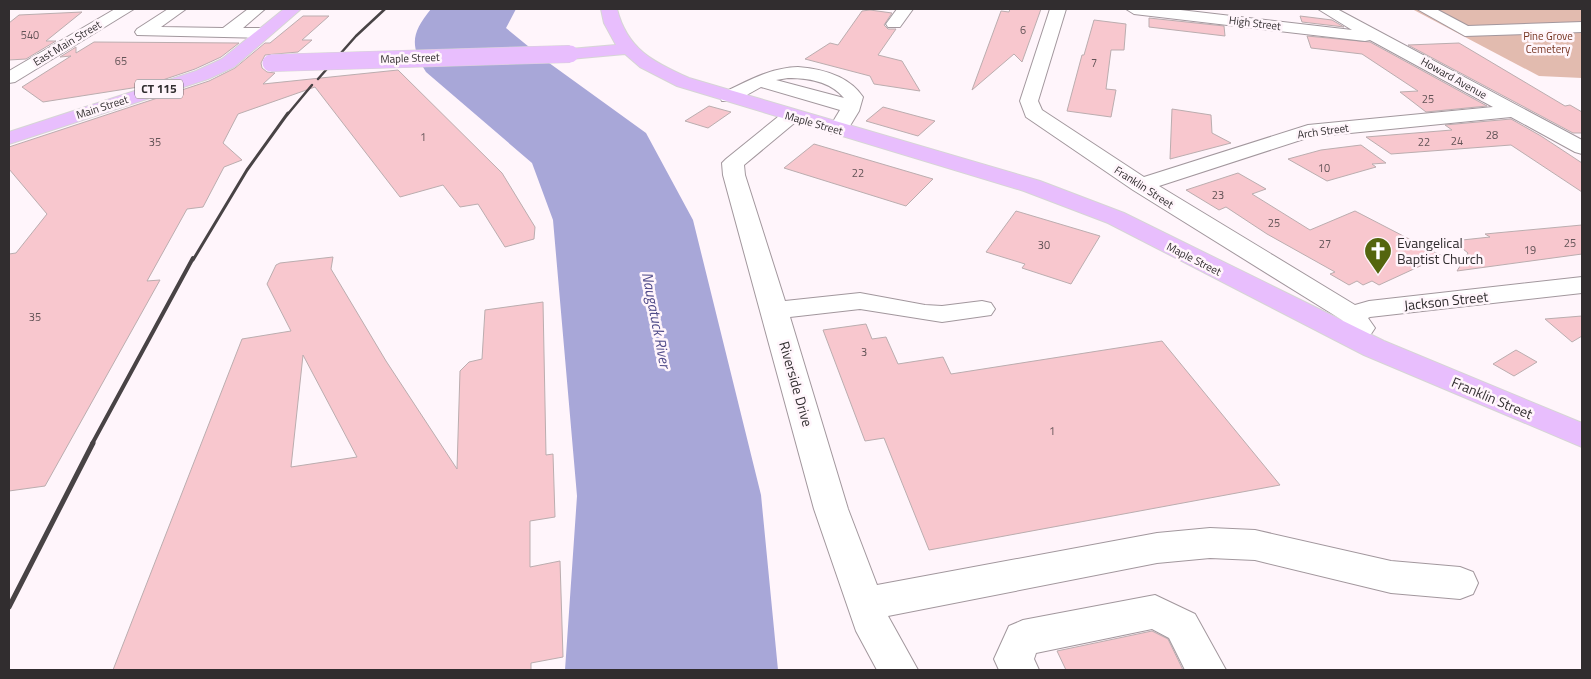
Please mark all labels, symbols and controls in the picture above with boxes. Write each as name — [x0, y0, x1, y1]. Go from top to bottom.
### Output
street label: High Street — [1228, 12, 1282, 34]
street label: East Main Street — [30, 16, 104, 70]
house number: 6 — [1020, 22, 1026, 38]
house number: 540 — [21, 27, 39, 43]
park label: Pine Grove Cemetery — [1523, 28, 1573, 57]
street label: Maple Street — [380, 49, 440, 67]
house number: 65 — [115, 53, 127, 69]
street label: Howard Avenue — [1418, 53, 1490, 103]
house number: 7 — [1091, 55, 1097, 71]
road number: CT 115 — [135, 80, 183, 98]
street label: Main Street — [74, 91, 130, 123]
house number: 25 — [1422, 91, 1434, 107]
street label: Maple Street — [783, 107, 845, 139]
street label: Arch Street — [1296, 119, 1350, 143]
house number: 28 — [1486, 127, 1498, 143]
house number: 1 — [420, 129, 426, 145]
house number: 24 — [1451, 133, 1463, 149]
house number: 35 — [149, 134, 161, 150]
house number: 22 — [1418, 134, 1430, 150]
house number: 10 — [1318, 160, 1330, 176]
street label: Franklin Street — [1111, 162, 1177, 212]
house number: 22 — [852, 165, 864, 181]
house number: 23 — [1212, 187, 1224, 203]
house number: 25 — [1268, 215, 1280, 231]
place label: Evangelical Baptist Church — [1397, 232, 1483, 269]
house number: 25 — [1564, 235, 1576, 251]
house number: 27 — [1319, 236, 1331, 252]
church icon: Evangelical Baptist Church — [1363, 236, 1393, 275]
house number: 30 — [1038, 237, 1050, 253]
street label: Maple Street — [1164, 238, 1224, 280]
house number: 19 — [1524, 242, 1536, 258]
water label: Naugatuck River — [636, 270, 677, 372]
street label: Jackson Street — [1403, 286, 1489, 315]
house number: 35 — [29, 309, 41, 325]
street label: Riverside Drive — [774, 339, 819, 429]
house number: 3 — [861, 344, 867, 360]
street label: Franklin Street — [1448, 371, 1536, 424]
house number: 1 — [1049, 423, 1055, 439]

